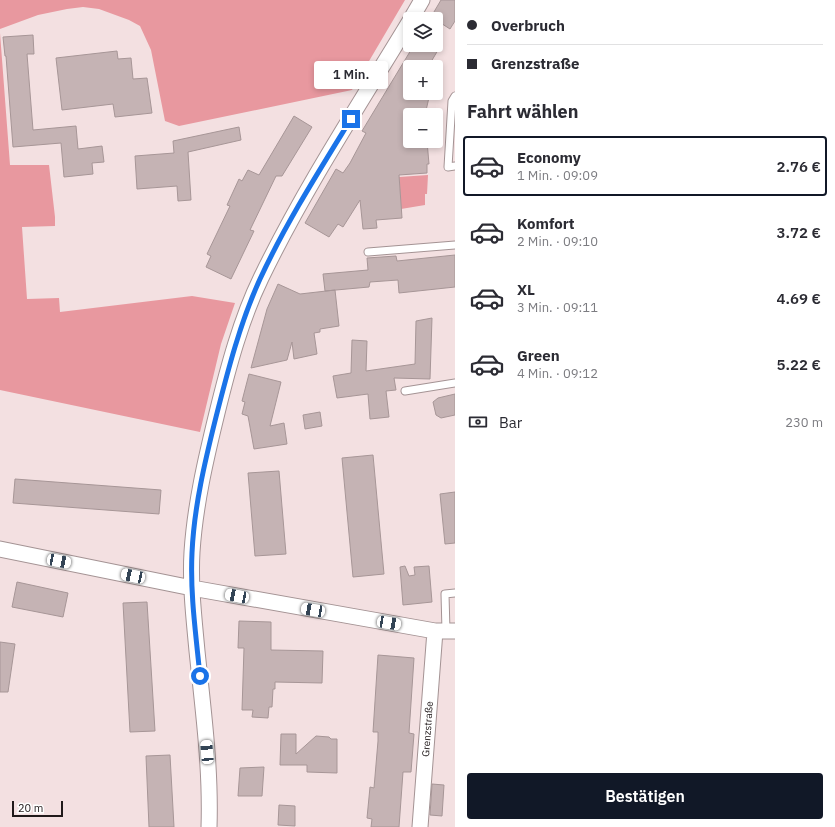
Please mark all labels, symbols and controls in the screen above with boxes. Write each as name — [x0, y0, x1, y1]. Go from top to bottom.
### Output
map controls — [403, 12, 443, 148]
button: layers — [403, 12, 443, 52]
text: Overbruch — [491, 16, 565, 35]
text: Grenzstraße — [491, 54, 579, 73]
button: + — [403, 60, 443, 100]
callout: 1 Min. — [314, 61, 388, 89]
text: 1 Min. — [333, 66, 369, 83]
text: Fahrt wählen — [467, 100, 578, 123]
button: − — [403, 108, 443, 148]
route end — [342, 110, 360, 128]
icon: car — [469, 148, 505, 184]
text: Economy — [517, 148, 581, 167]
text: 2.76 € — [777, 157, 821, 176]
text: 1 Min. · 09:09 — [517, 167, 598, 184]
icon: car — [469, 214, 505, 250]
text: Komfort — [517, 214, 575, 233]
text: 3.72 € — [777, 223, 821, 242]
text: 2 Min. · 09:10 — [517, 233, 598, 250]
icon: car — [469, 280, 505, 316]
text: XL — [517, 280, 535, 299]
text: 4.69 € — [777, 289, 821, 308]
text: 3 Min. · 09:11 — [517, 299, 598, 316]
icon: car — [469, 346, 505, 382]
text: Green — [517, 346, 560, 365]
text: 5.22 € — [777, 355, 821, 374]
text: 4 Min. · 09:12 — [517, 365, 598, 382]
icon: cash — [467, 411, 489, 433]
text: Bar — [499, 413, 522, 432]
text: 230 m — [785, 414, 823, 431]
car — [46, 553, 72, 569]
car — [120, 568, 146, 584]
car — [224, 588, 250, 604]
car — [300, 602, 326, 618]
car — [376, 615, 402, 631]
route start — [191, 667, 209, 685]
street label: Grenzstraße — [419, 700, 436, 757]
car — [200, 740, 214, 764]
button: Bestätigen — [467, 773, 823, 819]
scale bar — [12, 799, 63, 818]
text: 20 m — [18, 801, 43, 815]

